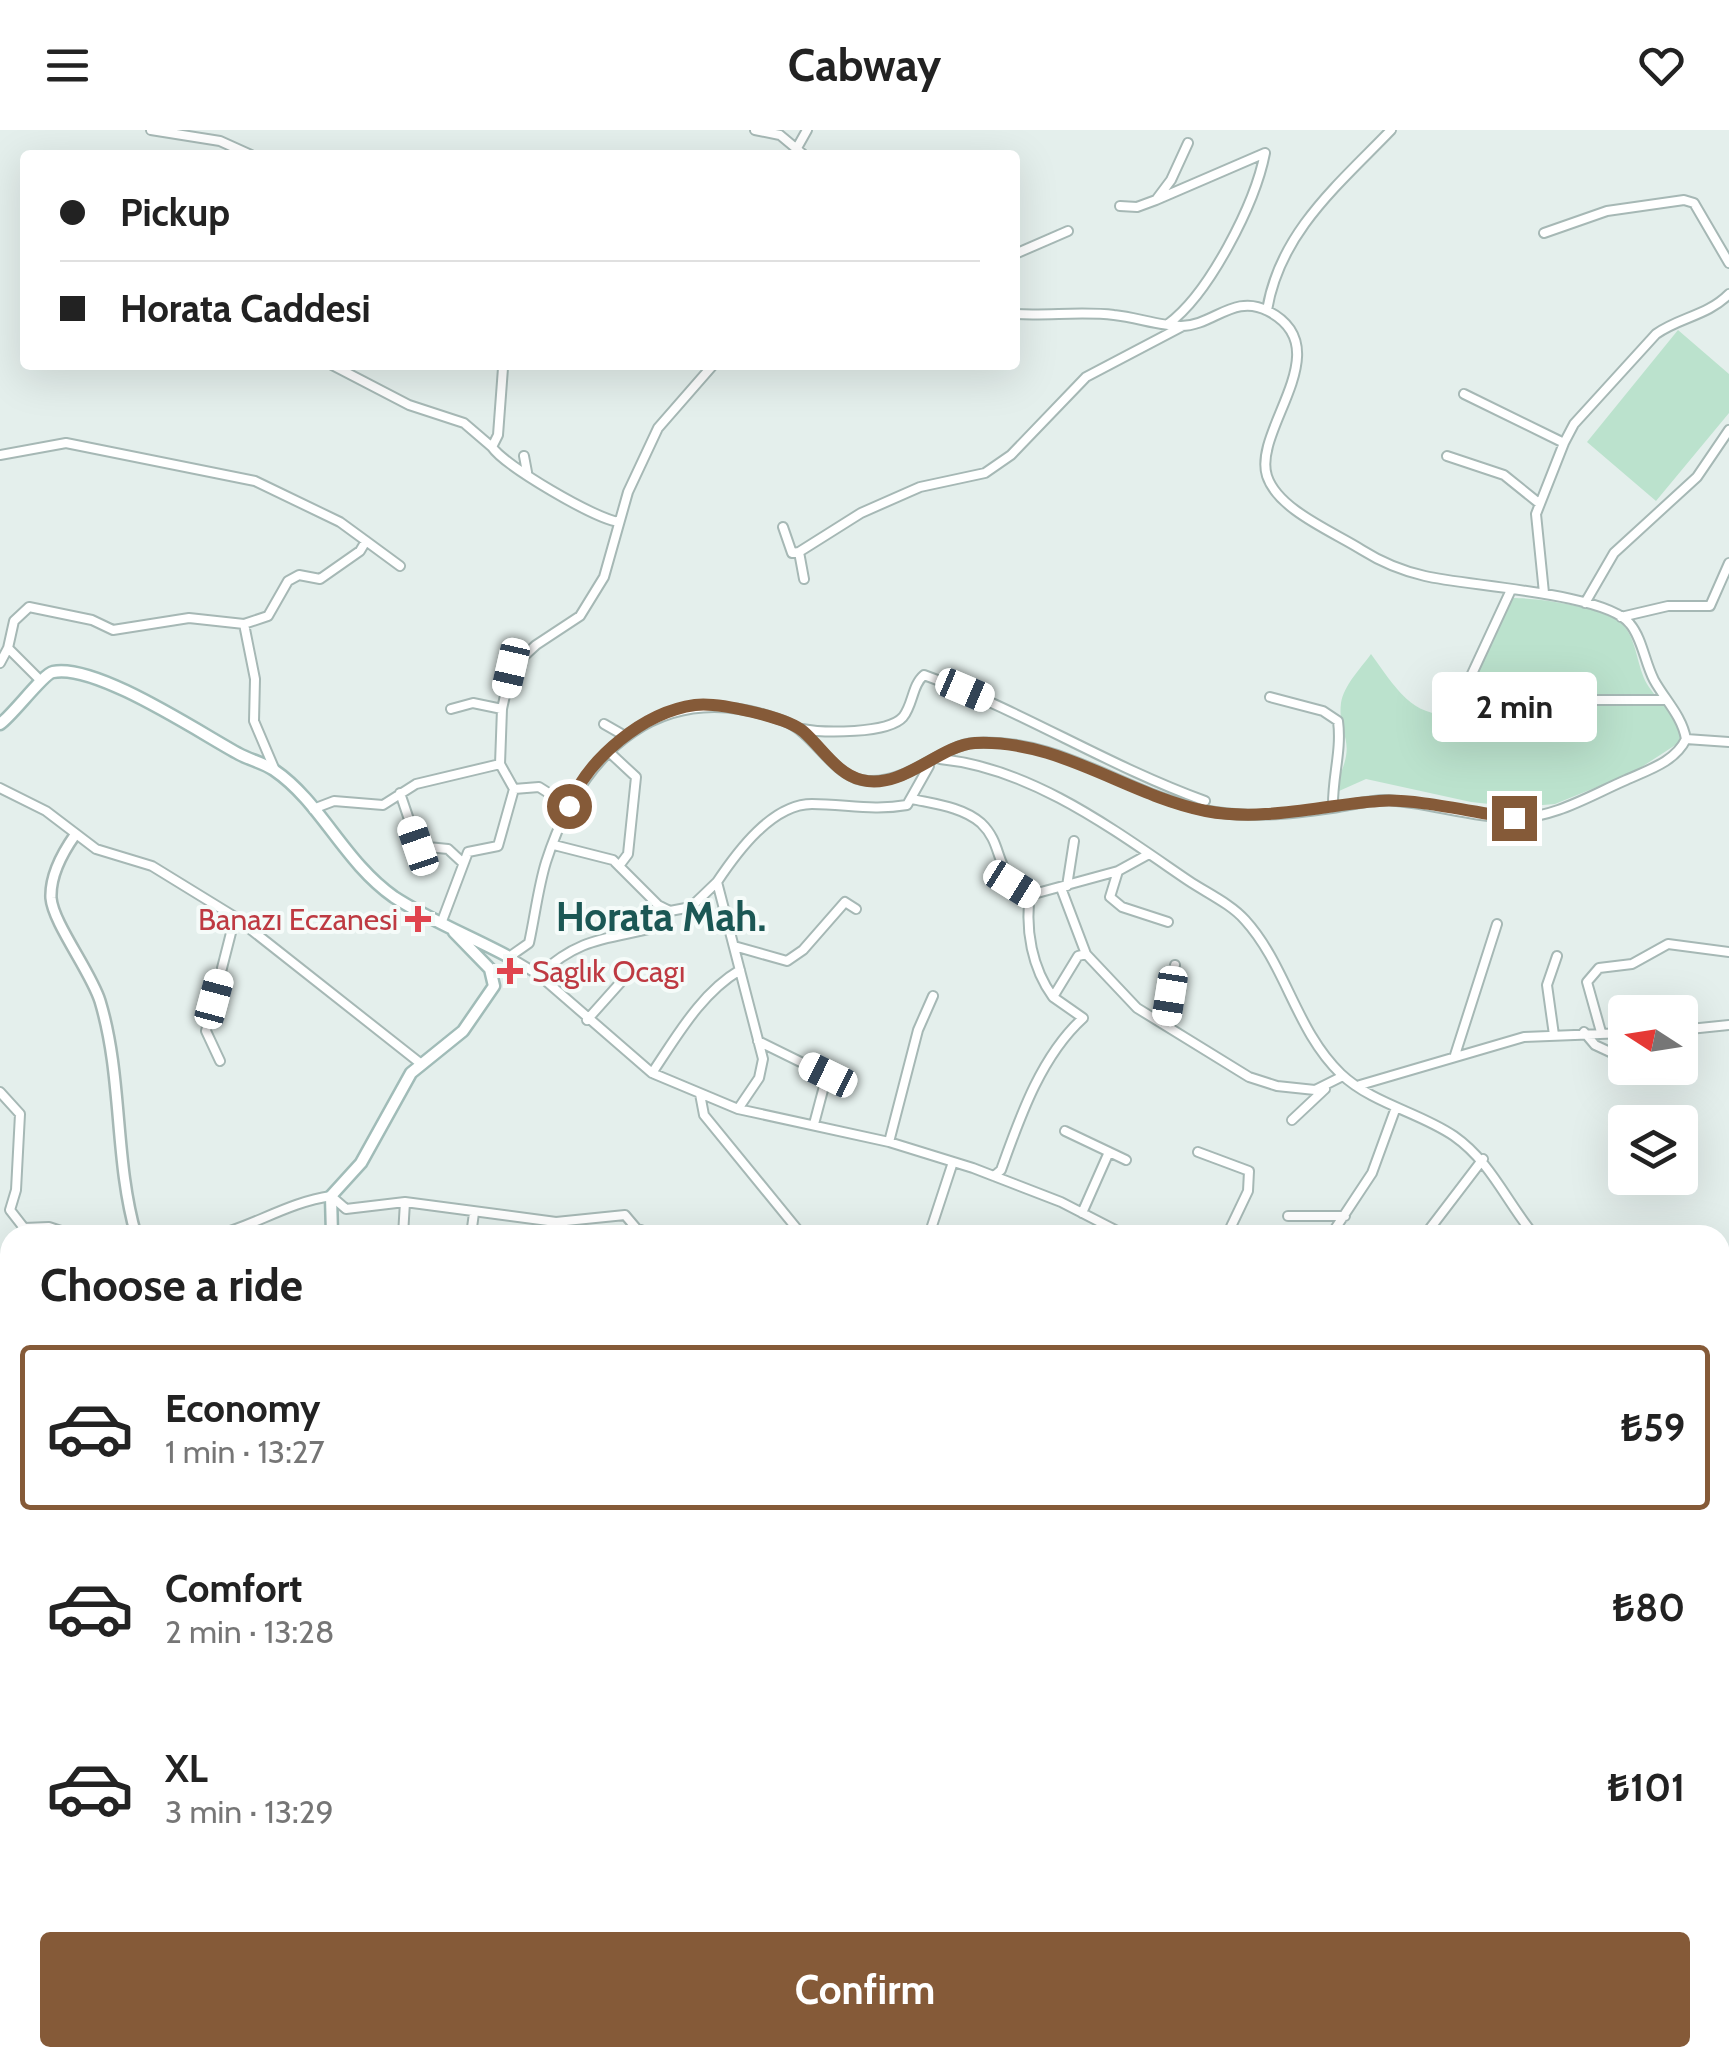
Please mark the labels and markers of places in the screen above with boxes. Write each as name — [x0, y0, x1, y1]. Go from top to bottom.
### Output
place label: Banazı Eczanesi — [198, 901, 398, 938]
marker: Banazı Eczanesi — [407, 908, 429, 930]
place label: Saglık Ocagı — [532, 953, 685, 990]
marker: Saglık Ocagı — [497, 958, 523, 984]

